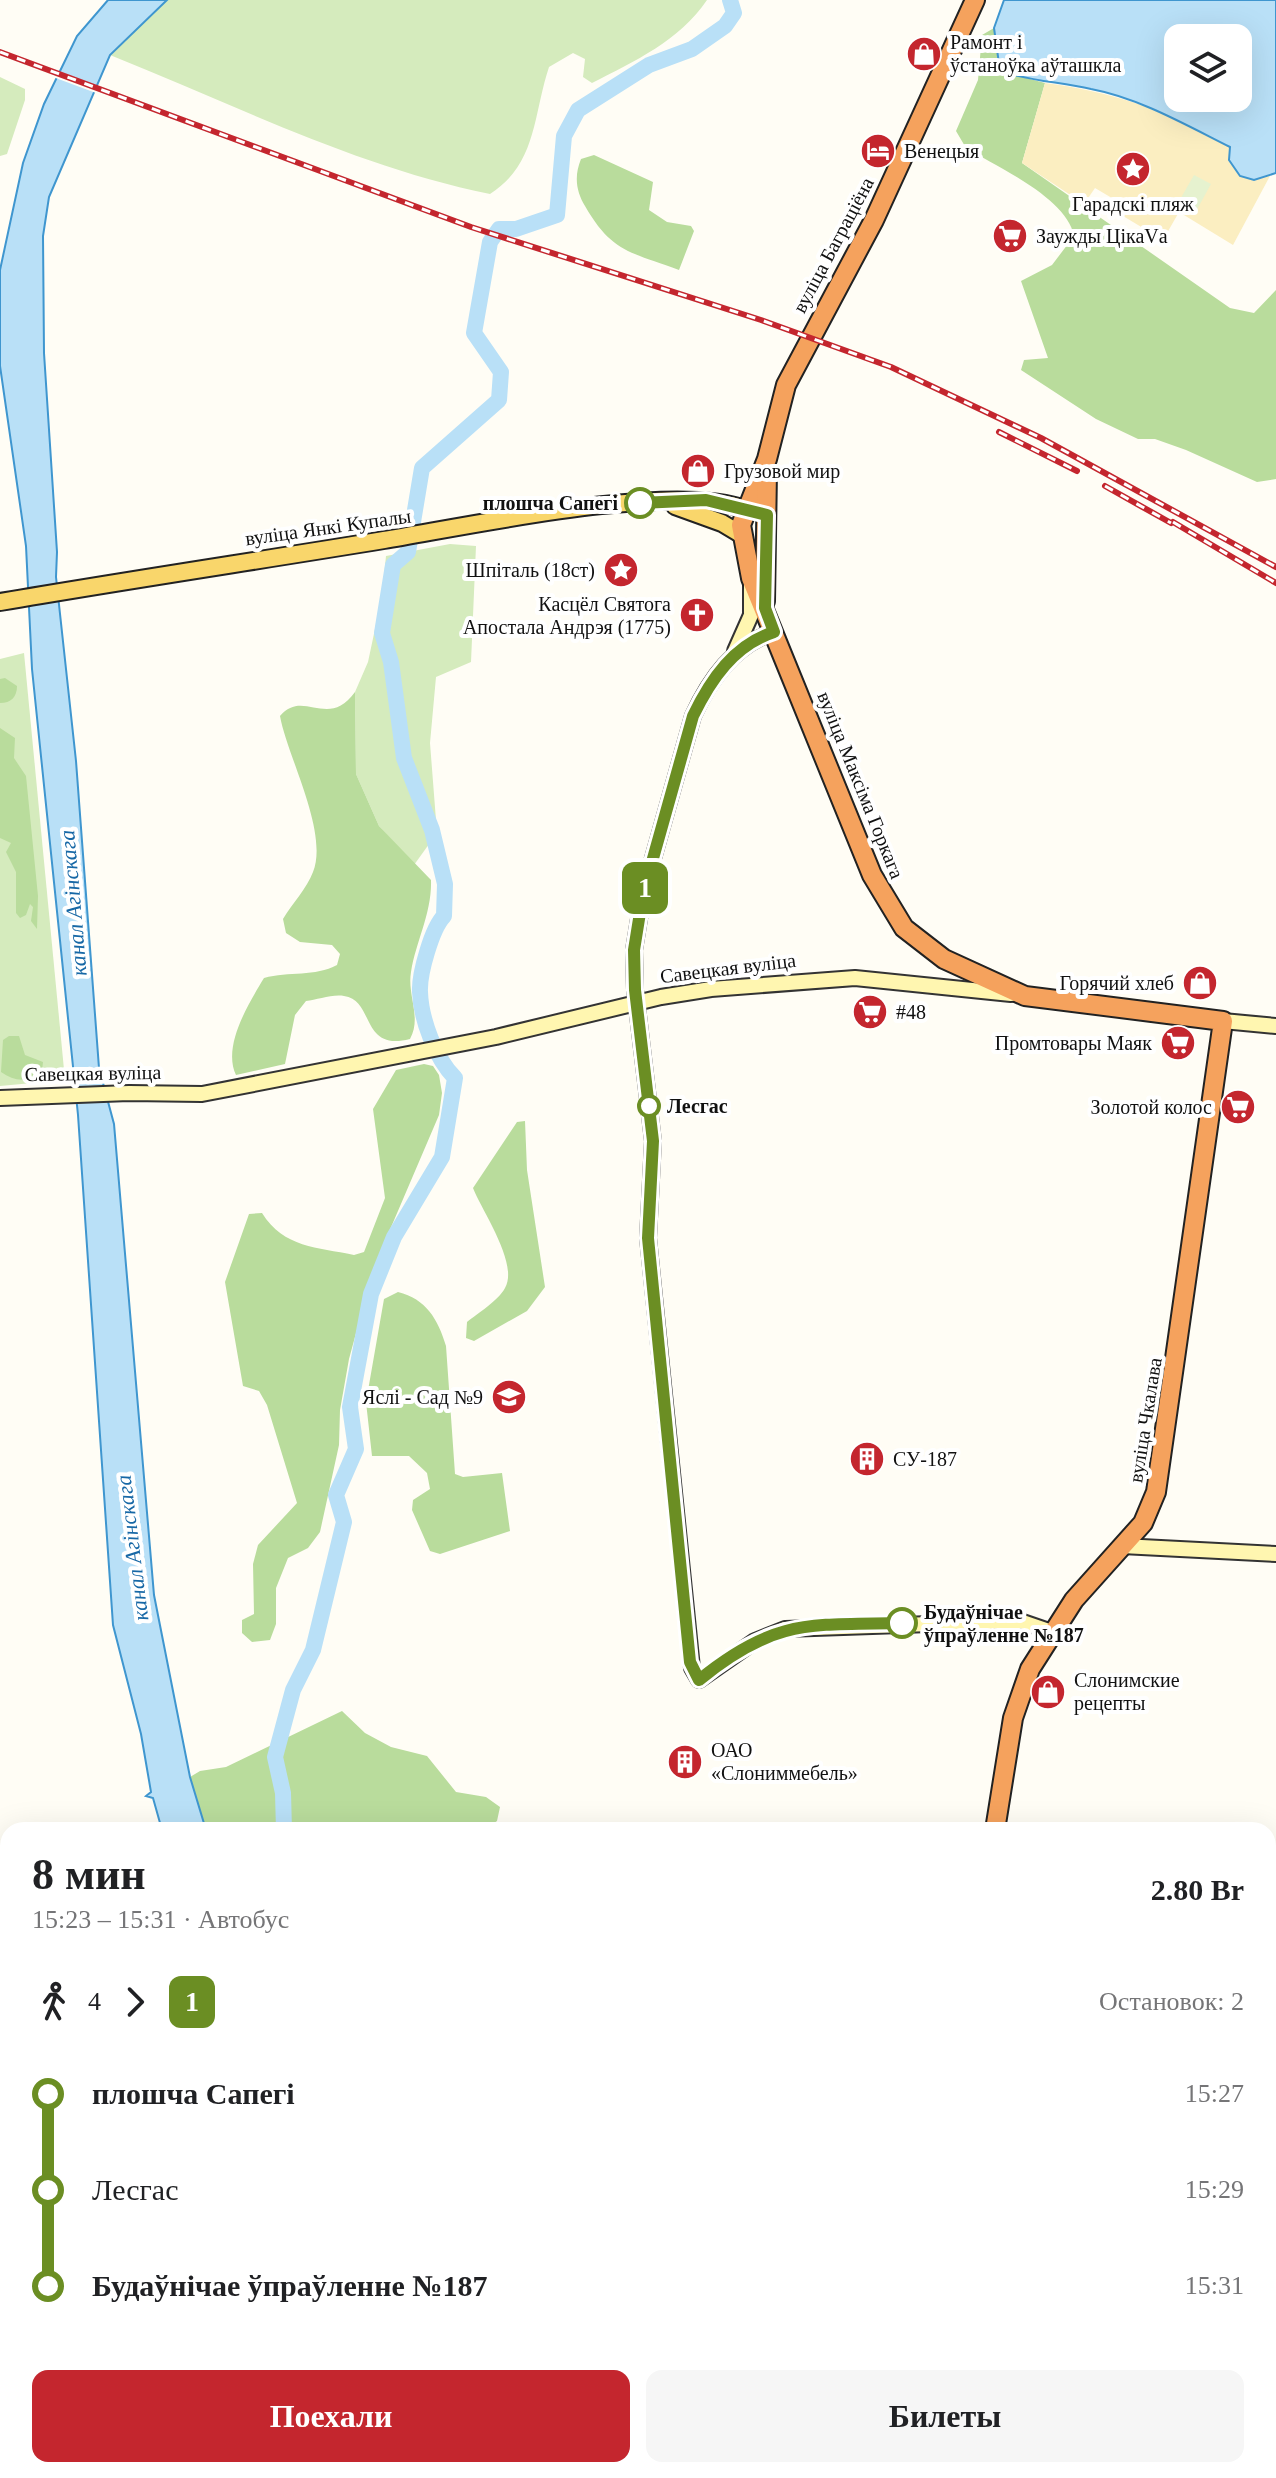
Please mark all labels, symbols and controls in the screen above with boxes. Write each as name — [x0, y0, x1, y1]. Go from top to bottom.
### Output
map controls — [1164, 24, 1252, 112]
button: layers — [1164, 24, 1252, 112]
place label: Рамонт і ўстаноўка аўташкла — [950, 31, 1122, 77]
shop icon: Рамонт і ўстаноўка аўташкла — [905, 35, 943, 73]
hotel icon: Венецыя — [859, 132, 897, 170]
place label: Венецыя — [904, 140, 979, 163]
place icon: Гарадскі пляж — [1114, 150, 1152, 188]
street label: вуліца Баграціёна — [788, 173, 879, 317]
place label: Гарадскі пляж — [1072, 193, 1194, 216]
supermarket icon: Заужды ЦікаVа — [991, 217, 1029, 255]
place label: Заужды ЦікаVа — [1036, 225, 1168, 248]
shop icon: Грузовой мир — [679, 452, 717, 490]
place label: Грузовой мир — [724, 460, 840, 483]
marker: плошча Сапегі — [625, 488, 655, 518]
place label: плошча Сапегі — [483, 492, 618, 514]
street label: вуліца Янкі Купалы — [244, 504, 413, 551]
place icon: Шпіталь (18ст) — [602, 551, 640, 589]
place label: Шпіталь (18ст) — [465, 559, 595, 582]
place label: Касцёл Святога Апостала Андрэя (1775) — [463, 593, 671, 639]
church icon: Касцёл Святога Апостала Андрэя (1775) — [678, 596, 716, 634]
street label: вуліца Максіма Горкага — [812, 688, 909, 882]
water label: канал Агінскага — [54, 829, 92, 977]
line badge: 1 — [619, 862, 671, 914]
text: 1 — [638, 872, 652, 903]
street label: Савецкая вуліца — [659, 949, 797, 988]
shop icon: Горячий хлеб — [1181, 964, 1219, 1002]
place label: Горячий хлеб — [1059, 972, 1174, 995]
supermarket icon: #48 — [851, 993, 889, 1031]
place label: #48 — [896, 1001, 926, 1023]
supermarket icon: Промтовары Маяк — [1159, 1024, 1197, 1062]
place label: Промтовары Маяк — [995, 1032, 1152, 1055]
street label: Савецкая вуліца — [25, 1061, 162, 1086]
supermarket icon: Золотой колос — [1219, 1088, 1257, 1126]
marker: Лесгас — [638, 1095, 660, 1117]
place label: Лесгас — [667, 1095, 728, 1117]
place label: Золотой колос — [1091, 1096, 1212, 1118]
street label: вуліца Чкалава — [1124, 1356, 1167, 1484]
school or university icon: Яслі - Сад №9 — [490, 1378, 528, 1416]
place label: Яслі - Сад №9 — [362, 1386, 483, 1409]
building icon: СУ-187 — [848, 1440, 886, 1478]
place label: СУ-187 — [893, 1448, 957, 1470]
water label: канал Агінскага — [111, 1474, 153, 1622]
place label: Будаўнічае ўпраўленне №187 — [924, 1601, 1084, 1647]
marker: Будаўнічае ўпраўленне №187 — [887, 1608, 917, 1638]
place label: Слонимские рецепты — [1074, 1669, 1180, 1715]
shop icon: Слонимские рецепты — [1029, 1673, 1067, 1711]
place label: ОАО «Слониммебель» — [711, 1739, 858, 1784]
building icon: ОАО «Слониммебель» — [666, 1743, 704, 1781]
text: 8 мин — [32, 1850, 146, 1899]
text: 2.80 Br — [1151, 1873, 1244, 1906]
text: 15:23 – 15:31 · Автобус — [32, 1905, 289, 1934]
icon: walk — [32, 1980, 76, 2024]
icon: forward — [113, 1980, 157, 2024]
text: 1 — [185, 1986, 199, 2017]
text: 4 — [88, 1987, 101, 2016]
text: Остановок: 2 — [1099, 1987, 1244, 2016]
text: плошча Сапегі — [92, 2077, 295, 2110]
text: 15:27 — [1185, 2079, 1244, 2108]
text: Лесгас — [92, 2173, 178, 2206]
text: 15:29 — [1185, 2175, 1244, 2204]
text: Будаўнічае ўпраўленне №187 — [92, 2269, 487, 2302]
text: 15:31 — [1185, 2271, 1244, 2300]
button: Поехали — [32, 2370, 630, 2462]
button: Билеты — [646, 2370, 1244, 2462]

